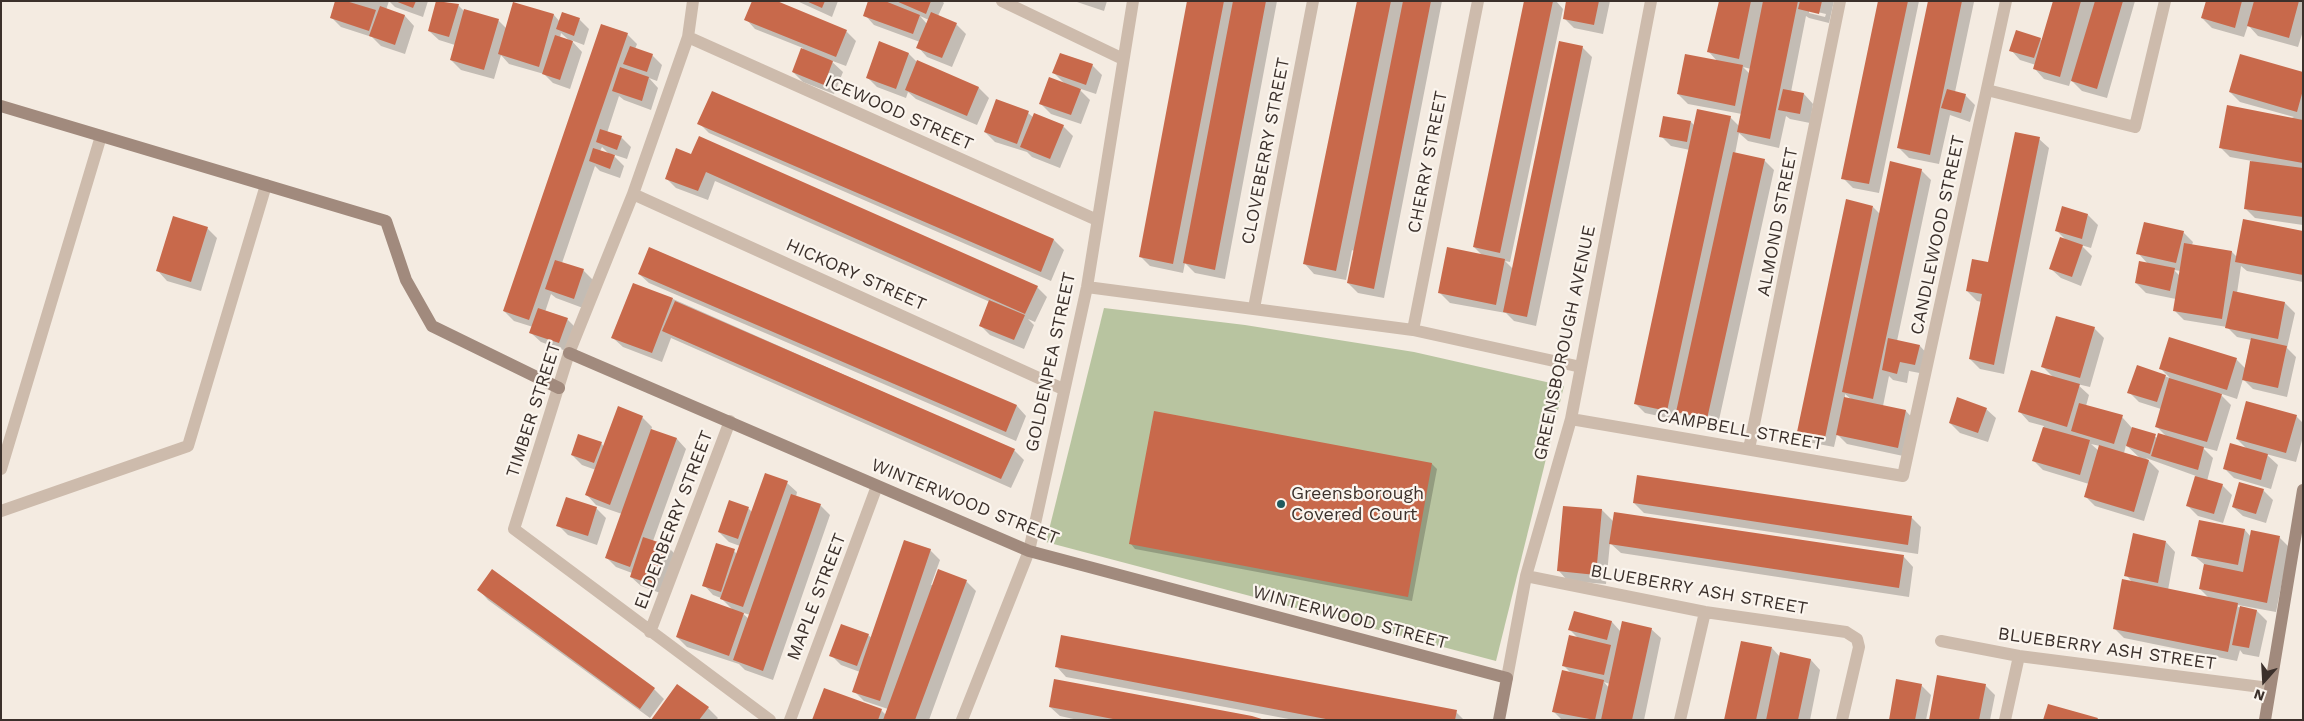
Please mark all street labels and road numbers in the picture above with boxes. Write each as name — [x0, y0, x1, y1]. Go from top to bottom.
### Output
street label: CLOVEBERRY STREET — [1237, 56, 1295, 246]
street label: ICEWOOD STREET — [822, 71, 976, 155]
street label: CHERRY STREET — [1404, 89, 1452, 235]
street label: CANDLEWOOD STREET — [1906, 133, 1970, 337]
street label: ALMOND STREET — [1753, 146, 1803, 298]
street label: GREENSBOROUGH AVENUE — [1530, 223, 1600, 463]
street label: HICKORY STREET — [782, 234, 930, 316]
street label: GOLDENPEA STREET — [1021, 270, 1081, 454]
street label: TIMBER STREET — [502, 340, 566, 480]
street label: CAMPBELL STREET — [1655, 405, 1825, 455]
street label: ELDERBERRY STREET — [630, 428, 718, 612]
street label: WINTERWOOD STREET — [868, 454, 1062, 550]
street label: MAPLE STREET — [783, 530, 851, 664]
street label: BLUEBERRY ASH STREET — [1589, 560, 1809, 620]
street label: WINTERWOOD STREET — [1250, 582, 1450, 654]
street label: BLUEBERRY ASH STREET — [1997, 623, 2217, 675]

